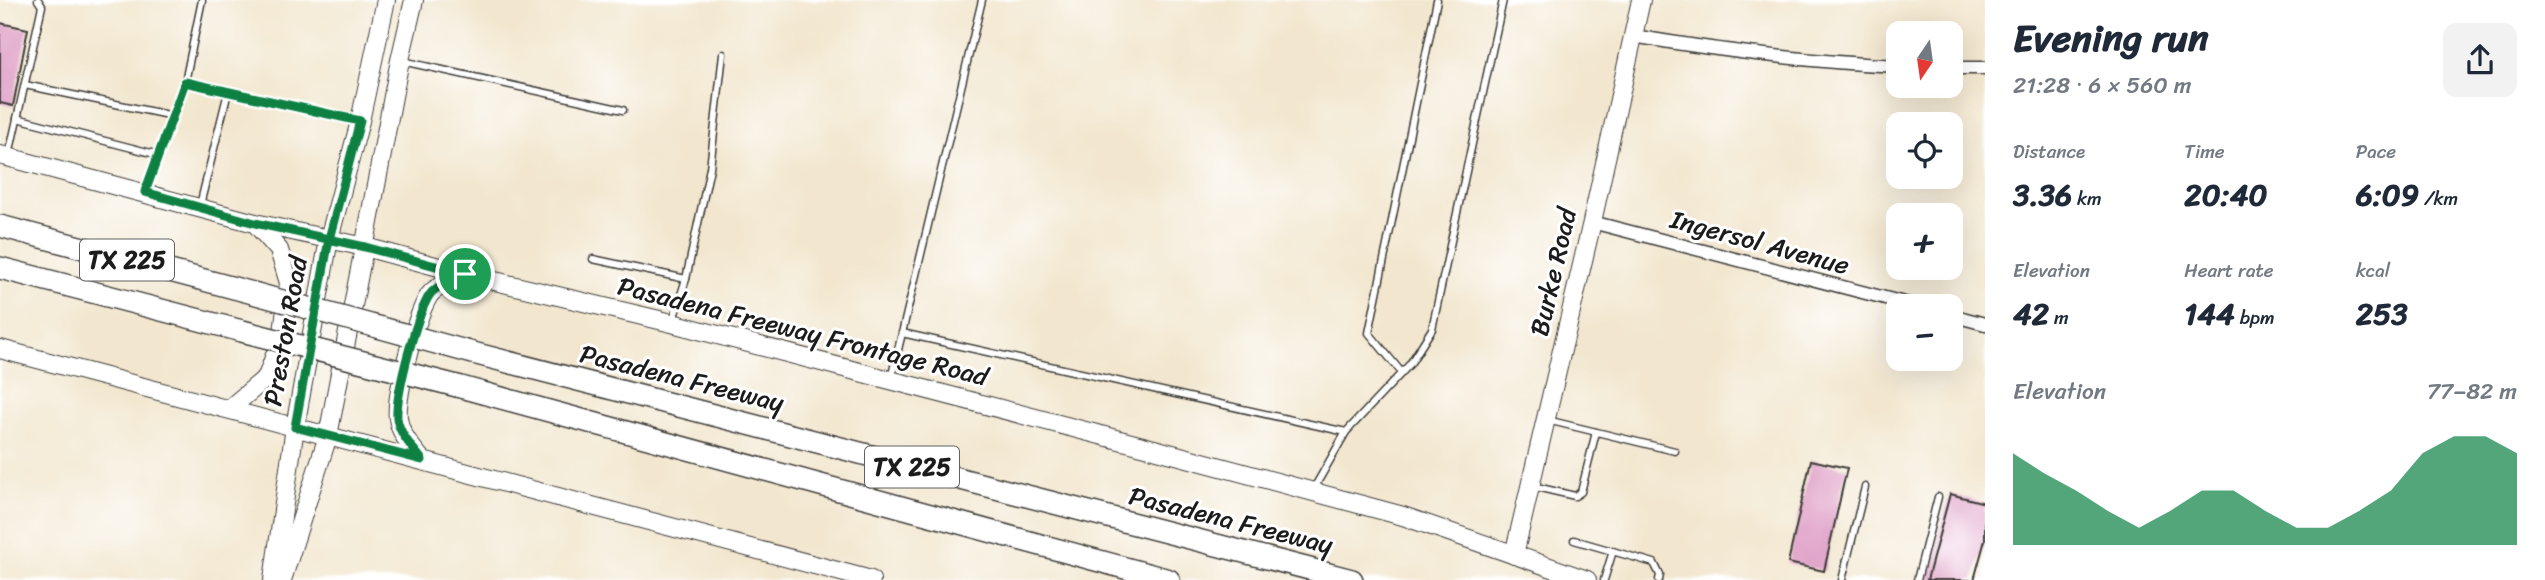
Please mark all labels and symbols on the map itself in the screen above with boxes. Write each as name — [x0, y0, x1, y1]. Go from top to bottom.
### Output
north arrow — [1886, 21, 1964, 98]
street label: Ingersol Avenue — [1664, 196, 1855, 288]
street label: Burke Road — [1516, 201, 1591, 341]
road number: TX 225 — [80, 240, 174, 281]
pin — [435, 244, 495, 304]
street label: Preston Road — [249, 250, 321, 410]
street label: Pasadena Freeway Frontage Road — [615, 270, 991, 392]
street label: Pasadena Freeway — [576, 337, 788, 419]
road number: TX 225 — [865, 446, 959, 488]
street label: Pasadena Freeway — [1124, 472, 1339, 568]

